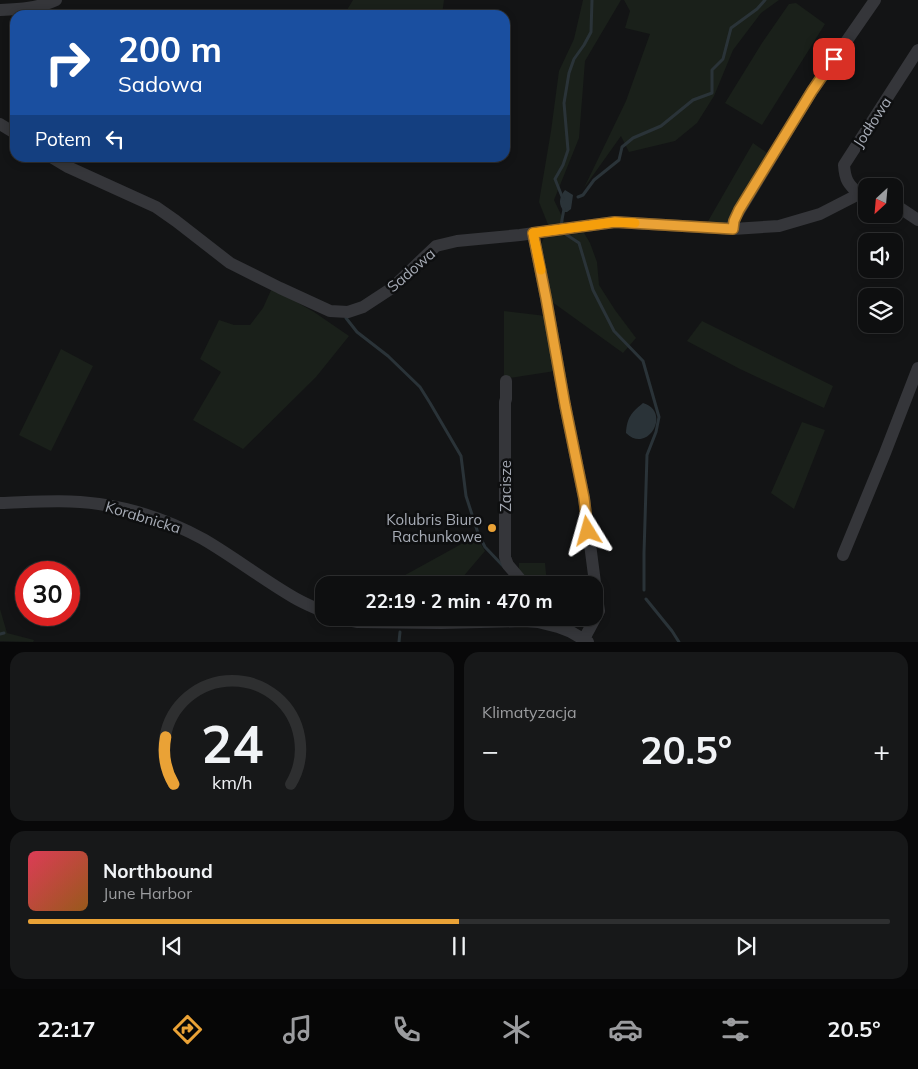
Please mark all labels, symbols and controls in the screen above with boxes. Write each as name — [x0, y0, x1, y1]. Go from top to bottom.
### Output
text: 200 m — [118, 27, 222, 71]
icon: right — [35, 30, 100, 95]
pin — [813, 38, 855, 80]
icon: arrive — [820, 45, 848, 73]
text: Sadowa — [118, 70, 203, 98]
street label: Jodłowa — [849, 93, 895, 151]
icon: left — [101, 125, 129, 153]
text: Potem — [35, 127, 91, 151]
north arrow — [858, 178, 902, 222]
map controls — [858, 178, 903, 333]
button: sound — [858, 233, 903, 278]
street label: Sadowa — [383, 244, 439, 296]
button: layers — [858, 288, 903, 333]
street label: Zacisze — [496, 460, 515, 512]
street label: Korabnicka — [103, 497, 183, 537]
position arrow — [561, 504, 613, 556]
place label: Kolubris Biuro Rachunkowe — [386, 510, 482, 546]
marker: Kolubris Biuro Rachunkowe — [486, 522, 498, 534]
speed limit sign: 30 — [15, 561, 80, 626]
text: 22:19 · 2 min · 470 m — [365, 589, 553, 613]
text: Klimatyzacja — [482, 702, 577, 722]
text: 24 — [201, 711, 263, 776]
text: 20.5° — [640, 726, 732, 774]
text: − — [482, 733, 499, 768]
text: + — [873, 733, 890, 768]
text: km/h — [212, 771, 252, 793]
text: Northbound — [103, 859, 213, 883]
text: June Harbor — [103, 883, 192, 903]
icon: previous — [158, 932, 186, 960]
icon: pause — [445, 932, 473, 960]
icon: next — [732, 932, 760, 960]
icon: directions — [170, 1012, 205, 1047]
icon: music — [280, 1012, 315, 1047]
icon: phone — [389, 1012, 424, 1047]
icon: climate — [499, 1012, 534, 1047]
icon: car — [608, 1012, 643, 1047]
icon: filters — [718, 1012, 753, 1047]
text: 22:17 — [37, 1015, 96, 1043]
text: 20.5° — [827, 1015, 881, 1043]

